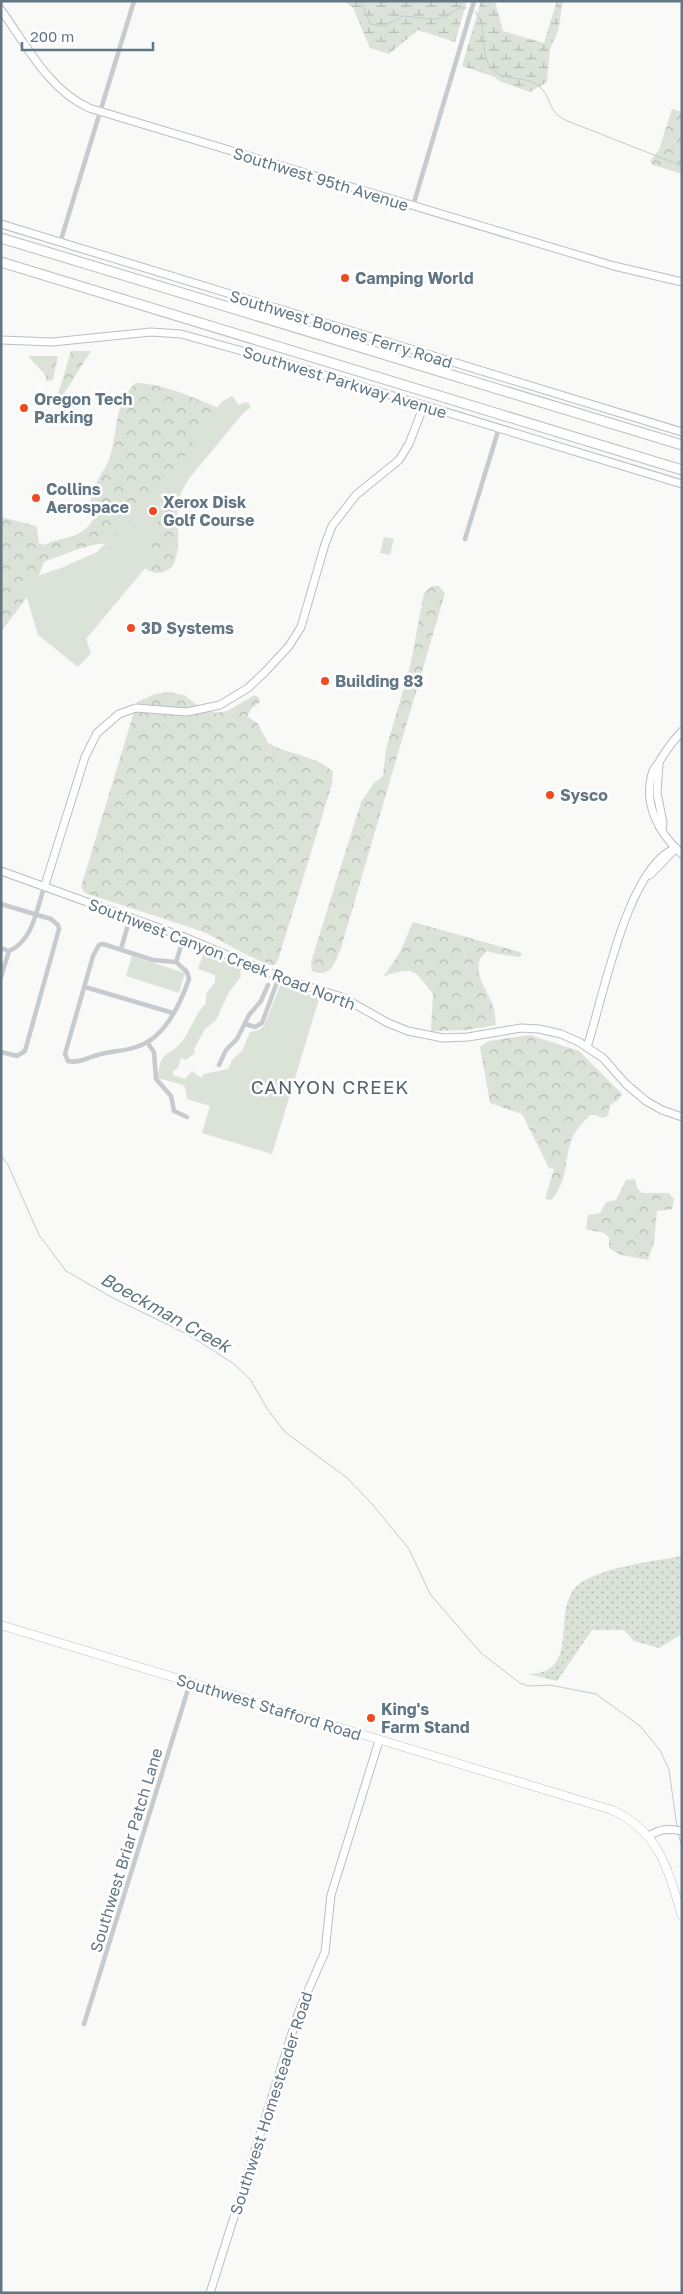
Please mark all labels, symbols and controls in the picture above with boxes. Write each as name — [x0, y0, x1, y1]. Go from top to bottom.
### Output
scale bar — [22, 20, 154, 52]
text: 200 m — [30, 27, 74, 45]
street label: Southwest 95th Avenue — [231, 143, 411, 215]
place label: Camping World — [355, 268, 474, 288]
marker: Camping World — [339, 272, 351, 284]
street label: Southwest Boones Ferry Road — [227, 286, 455, 372]
street label: Southwest Parkway Avenue — [241, 341, 449, 423]
place label: Oregon Tech Parking — [34, 389, 132, 427]
marker: Oregon Tech Parking — [18, 402, 30, 414]
place label: Collins Aerospace — [46, 479, 129, 517]
marker: Collins Aerospace — [30, 492, 42, 504]
place label: Xerox Disk Golf Course — [163, 492, 254, 530]
marker: Xerox Disk Golf Course — [147, 505, 159, 517]
place label: 3D Systems — [141, 618, 234, 638]
marker: 3D Systems — [125, 622, 137, 634]
place label: Building 83 — [335, 671, 423, 691]
marker: Building 83 — [319, 675, 331, 687]
place label: Sysco — [560, 785, 608, 805]
marker: Sysco — [544, 789, 556, 801]
street label: Southwest Canyon Creek Road North — [86, 894, 358, 1014]
district label: CANYON CREEK — [251, 1075, 409, 1098]
water label: Boeckman Creek — [97, 1267, 236, 1358]
street label: Southwest Stafford Road — [174, 1669, 364, 1745]
place label: King's Farm Stand — [381, 1699, 470, 1737]
marker: King's Farm Stand — [365, 1712, 377, 1724]
street label: Southwest Briar Patch Lane — [85, 1745, 167, 1955]
street label: Southwest Homesteader Road — [225, 1989, 317, 2217]

